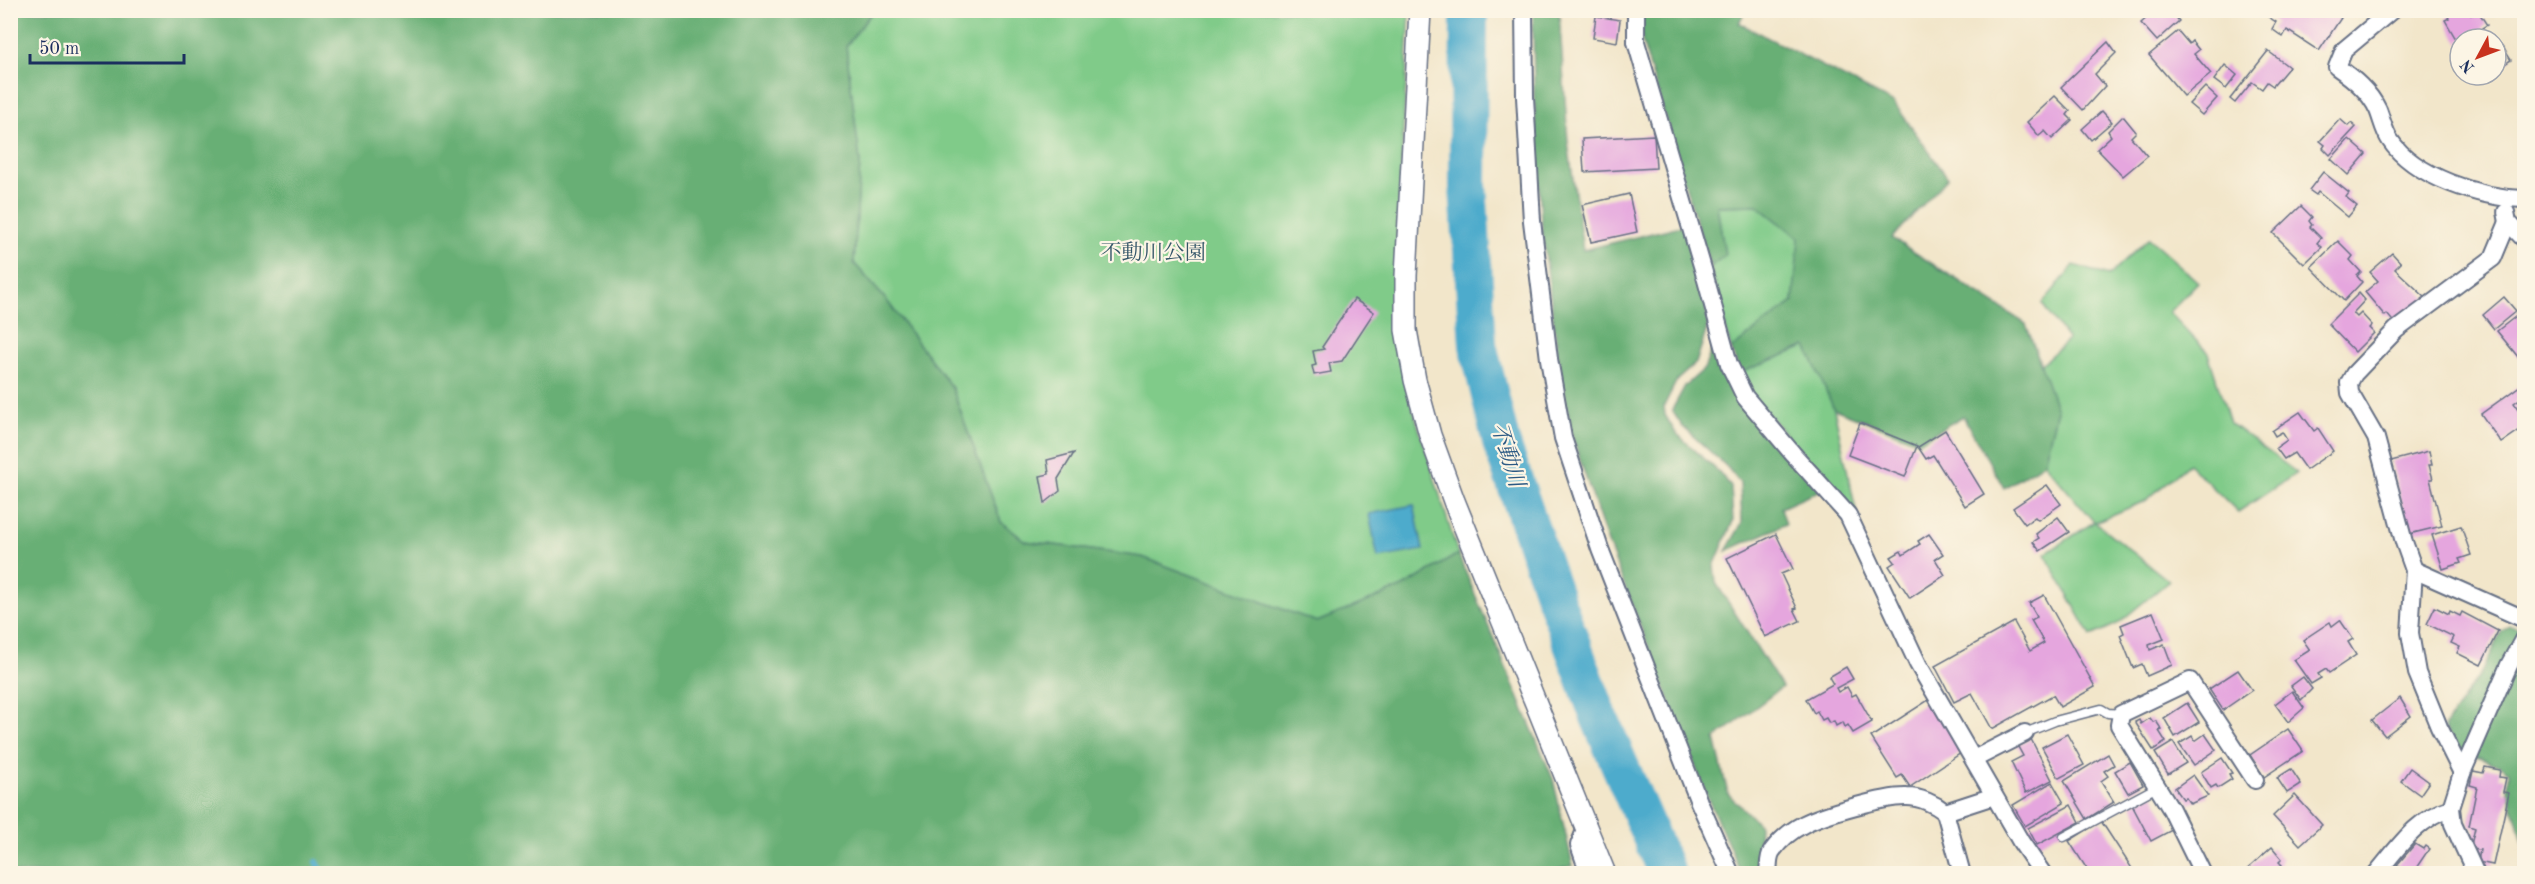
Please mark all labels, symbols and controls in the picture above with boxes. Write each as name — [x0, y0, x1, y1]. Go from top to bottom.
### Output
scale bar — [30, 27, 184, 65]
north arrow — [2448, 27, 2508, 87]
text: 50 m — [39, 40, 79, 58]
text: N — [2458, 55, 2478, 75]
park label: 不動川公園 — [1101, 241, 1206, 264]
water label: 不動川 — [1487, 420, 1530, 492]

